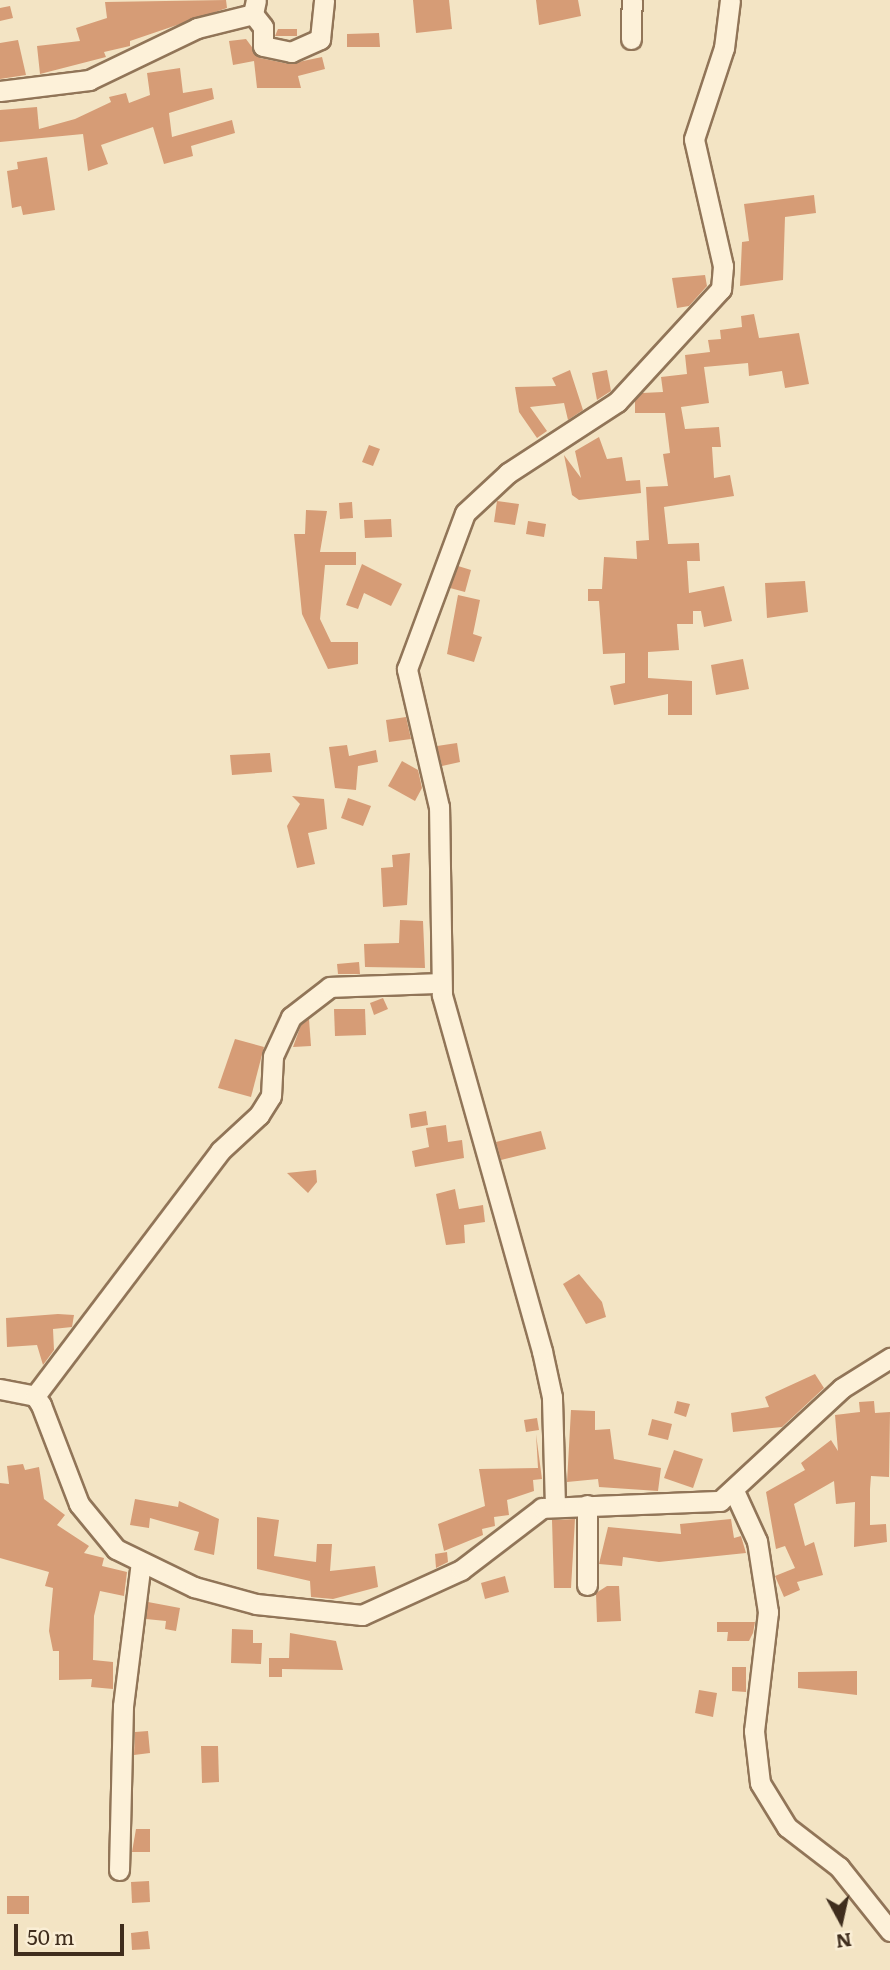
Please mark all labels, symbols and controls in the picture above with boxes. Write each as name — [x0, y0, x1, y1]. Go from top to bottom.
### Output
north arrow — [806, 1886, 876, 1956]
scale bar — [18, 1910, 128, 1954]
text: 50 m — [27, 1920, 74, 1951]
text: N — [834, 1927, 854, 1957]

